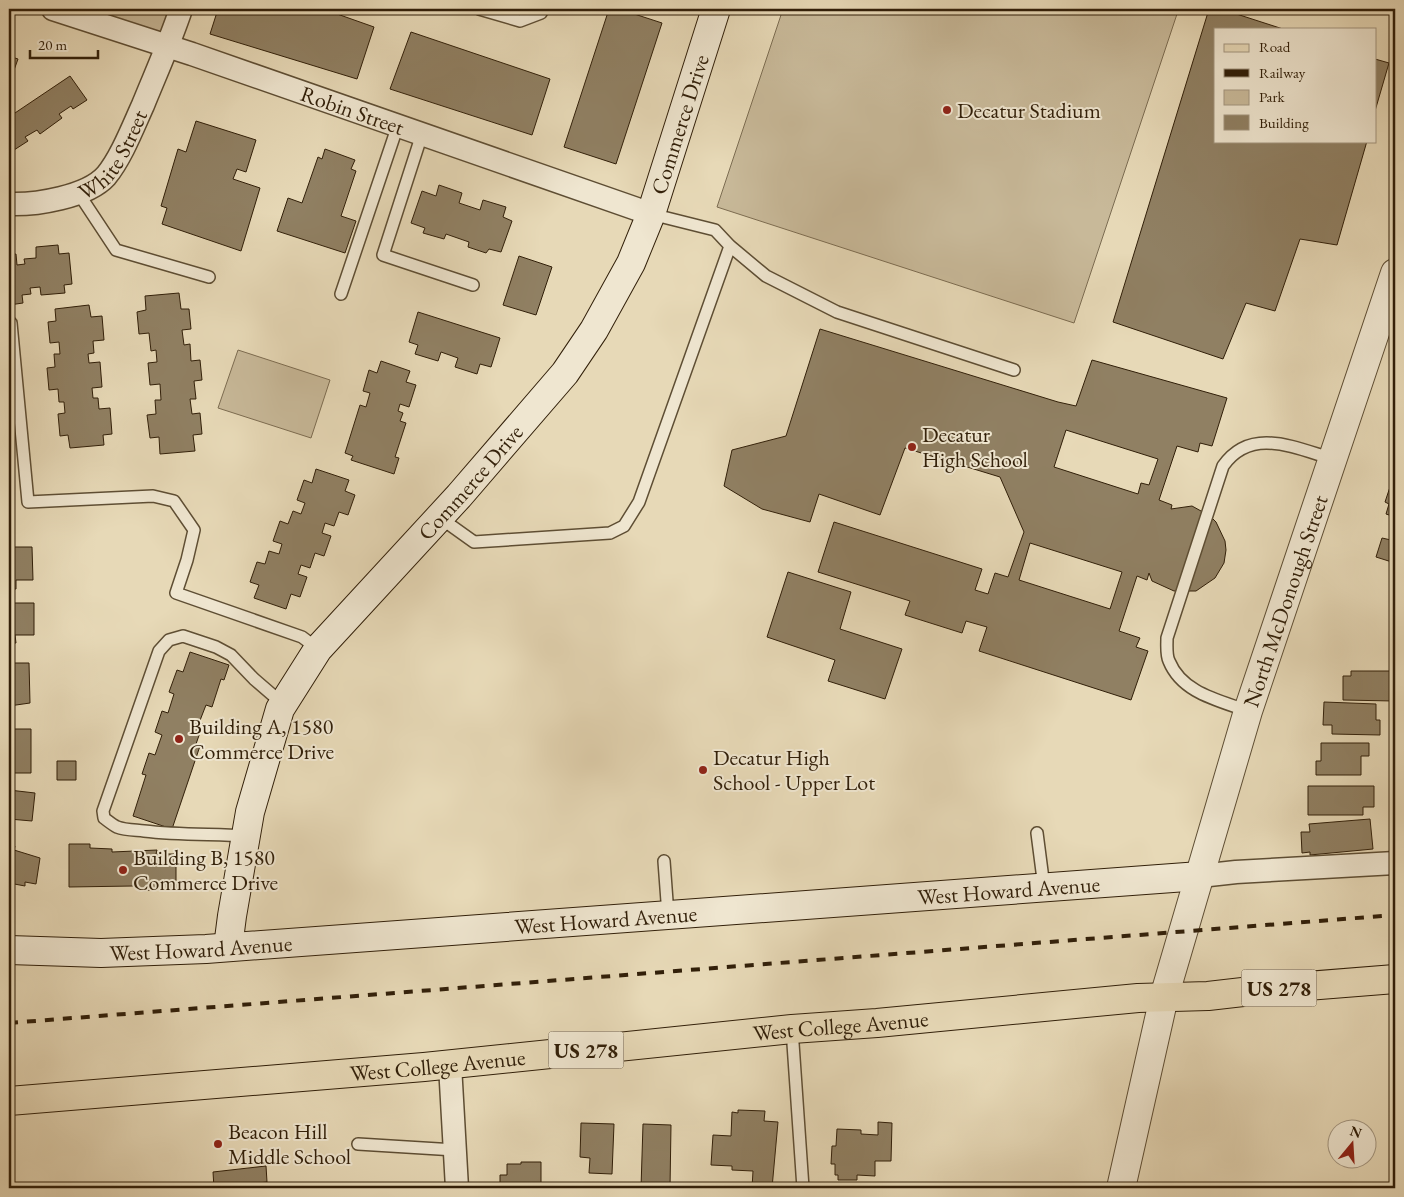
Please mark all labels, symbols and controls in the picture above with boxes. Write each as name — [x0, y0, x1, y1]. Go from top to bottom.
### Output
scale bar — [30, 28, 98, 60]
legend — [1214, 28, 1376, 142]
text: 20 m — [38, 35, 67, 54]
text: Road — [1259, 37, 1291, 56]
street label: Commerce Drive — [644, 50, 715, 198]
text: Railway — [1259, 63, 1306, 82]
street label: Robin Street — [297, 78, 408, 141]
text: Park — [1259, 87, 1286, 106]
place label: Decatur Stadium — [957, 96, 1101, 125]
marker: Decatur Stadium — [941, 104, 953, 116]
street label: White Street — [73, 105, 154, 206]
text: Building — [1259, 113, 1309, 132]
street label: Commerce Drive — [411, 418, 529, 546]
place label: Decatur High School — [922, 420, 1028, 474]
marker: Decatur High School — [906, 441, 918, 453]
street label: North McDonough Street — [1236, 491, 1334, 711]
place label: Building A, 1580 Commerce Drive — [189, 712, 335, 766]
marker: Building A, 1580 Commerce Drive — [173, 733, 185, 745]
place label: Decatur High School - Upper Lot — [713, 743, 875, 797]
marker: Decatur High School - Upper Lot — [697, 764, 709, 776]
place label: Building B, 1580 Commerce Drive — [133, 843, 279, 897]
marker: Building B, 1580 Commerce Drive — [117, 864, 129, 876]
street label: West Howard Avenue — [916, 869, 1101, 911]
street label: West Howard Avenue — [513, 898, 699, 941]
street label: West Howard Avenue — [109, 928, 294, 967]
road number: US 278 — [1242, 970, 1316, 1006]
street label: West College Avenue — [751, 1004, 930, 1047]
road number: US 278 — [548, 1032, 624, 1068]
street label: West College Avenue — [349, 1042, 527, 1088]
place label: Beacon Hill Middle School — [228, 1117, 351, 1171]
north arrow — [1326, 1120, 1376, 1170]
text: N — [1348, 1121, 1365, 1142]
marker: Beacon Hill Middle School — [212, 1138, 224, 1150]

